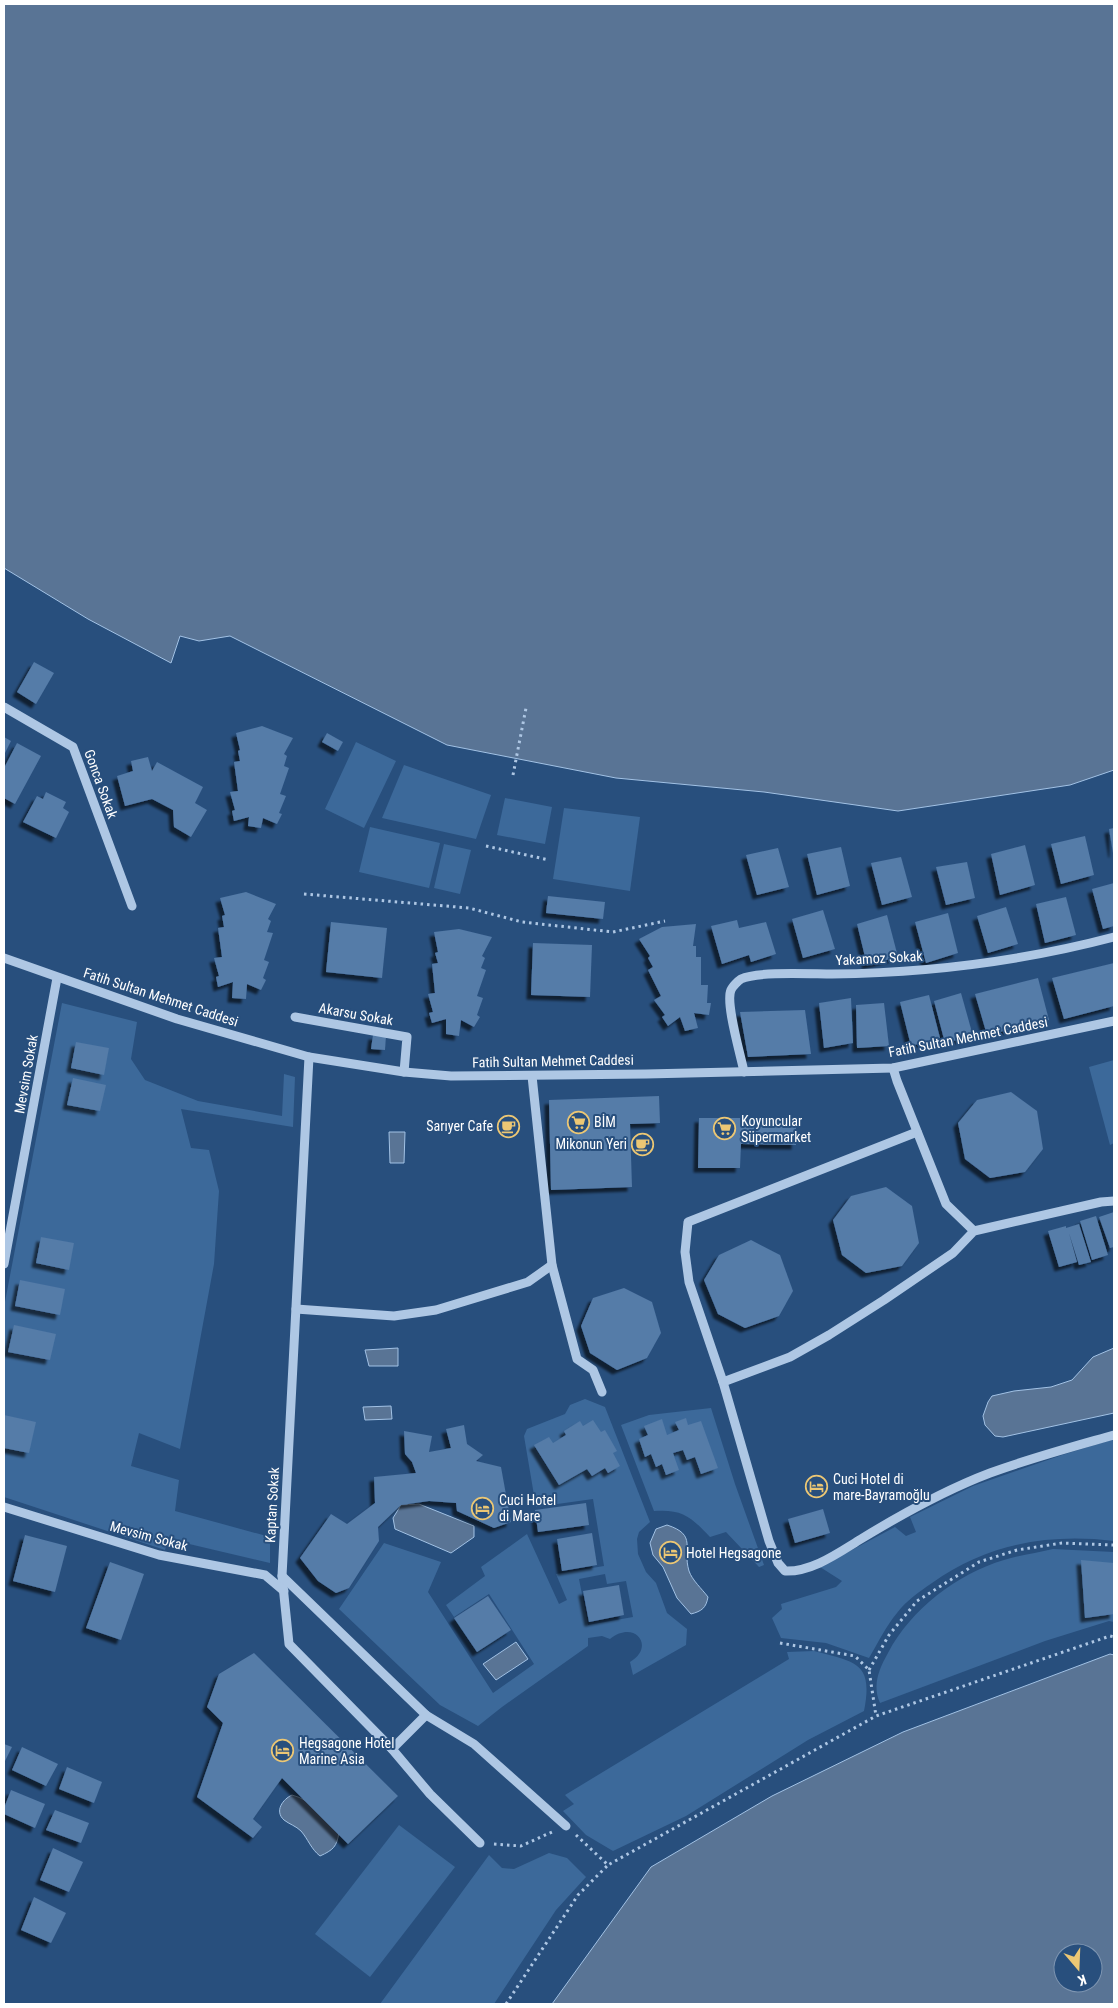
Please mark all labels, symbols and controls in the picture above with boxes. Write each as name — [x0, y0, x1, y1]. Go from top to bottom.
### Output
street label: Gonca Sokak — [81, 747, 121, 821]
street label: Yakamoz Sokak — [835, 948, 924, 968]
street label: Fatih Sultan Mehmet Caddesi — [82, 964, 240, 1030]
street label: Akarsu Sokak — [318, 1000, 395, 1029]
street label: Fatih Sultan Mehmet Caddesi — [887, 1014, 1049, 1060]
street label: Mevsim Sokak — [11, 1033, 41, 1115]
street label: Fatih Sultan Mehmet Caddesi — [472, 1052, 634, 1070]
supermarket icon: BİM — [566, 1110, 590, 1134]
place label: Koyuncular Süpermarket — [741, 1113, 811, 1145]
cafe icon: Sarıyer Cafe — [497, 1114, 521, 1138]
place label: BİM — [594, 1114, 616, 1130]
supermarket icon: Koyuncular Süpermarket — [713, 1117, 737, 1141]
place label: Sarıyer Cafe — [426, 1118, 493, 1134]
cafe icon: Mikonun Yeri — [631, 1132, 655, 1156]
place label: Mikonun Yeri — [555, 1136, 627, 1152]
street label: Kaptan Sokak — [262, 1466, 282, 1543]
place label: Cuci Hotel di mare-Bayramoğlu — [833, 1471, 930, 1503]
hotel icon: Cuci Hotel di mare-Bayramoğlu — [805, 1475, 829, 1499]
place label: Cuci Hotel di Mare — [499, 1492, 556, 1524]
hotel icon: Cuci Hotel di Mare — [471, 1496, 495, 1520]
street label: Mevsim Sokak — [108, 1518, 190, 1554]
hotel icon: Hotel Hegsagone — [658, 1541, 682, 1565]
place label: Hotel Hegsagone — [686, 1545, 782, 1561]
place label: Hegsagone Hotel Marine Asia — [299, 1735, 394, 1767]
hotel icon: Hegsagone Hotel Marine Asia — [271, 1739, 295, 1763]
north arrow — [1053, 1943, 1103, 1993]
text: K — [1076, 1971, 1089, 1989]

